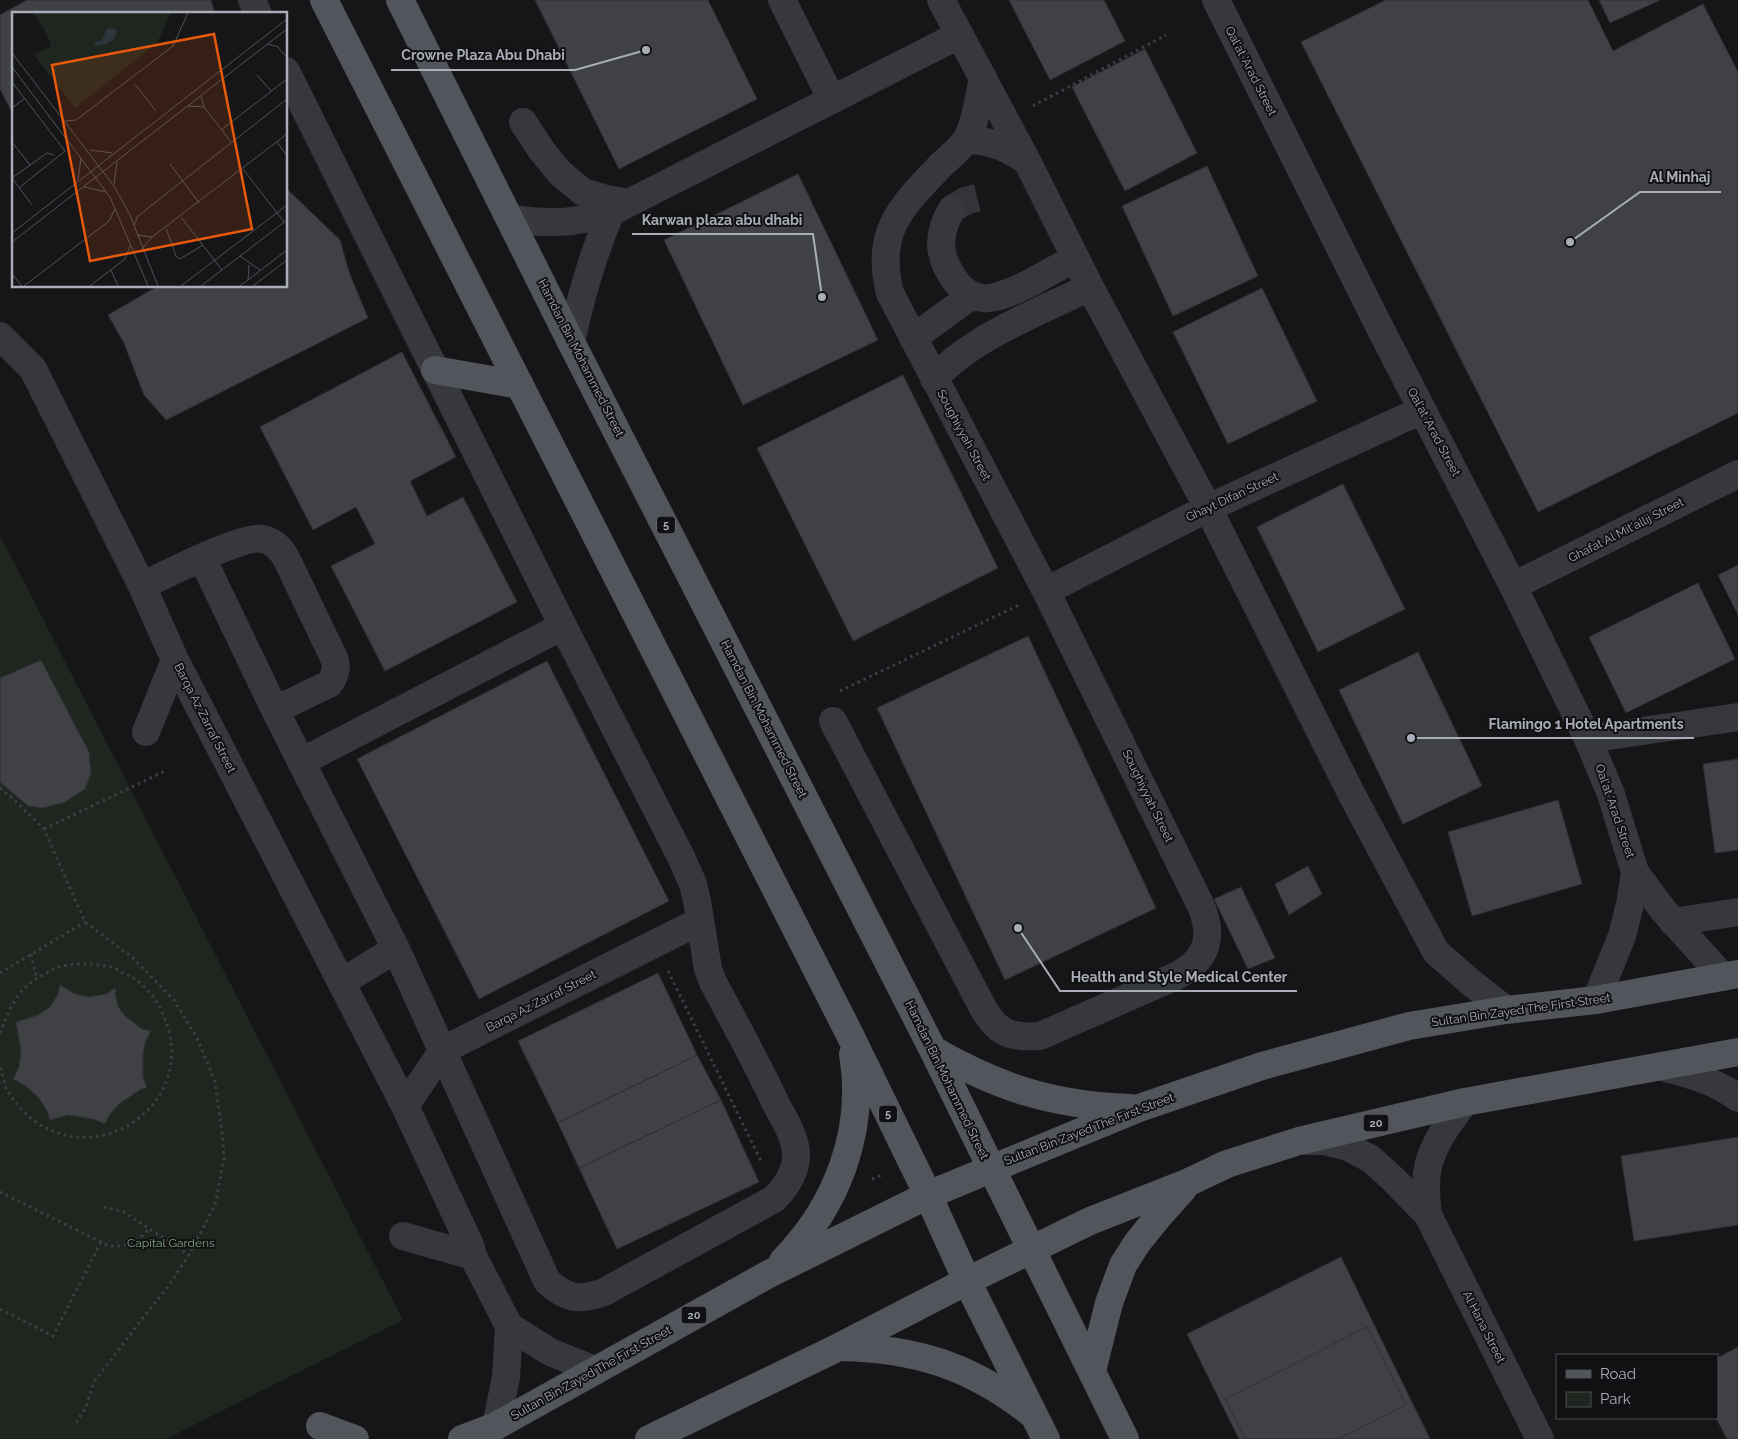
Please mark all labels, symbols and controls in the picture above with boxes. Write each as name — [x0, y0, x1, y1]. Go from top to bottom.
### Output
inset map — [12, 12, 288, 288]
street label: Qal'at 'Arad Street — [1222, 24, 1280, 118]
callout: Crowne Plaza Abu Dhabi — [391, 41, 575, 70]
text: Crowne Plaza Abu Dhabi — [401, 47, 565, 63]
callout: Al Minhaj — [1640, 163, 1721, 192]
text: Al Minhaj — [1649, 169, 1711, 185]
callout: Karwan plaza abu dhabi — [632, 205, 813, 234]
text: Karwan plaza abu dhabi — [642, 212, 802, 228]
street label: Hamdan Bin Mohammed Street — [535, 277, 627, 439]
street label: Qal'at 'Arad Street — [1405, 385, 1463, 479]
street label: Soughiyyah Street — [934, 387, 994, 483]
street label: Ghayt Difan Street — [1183, 469, 1281, 525]
street label: Ghafat Al Mit'allij Street — [1566, 495, 1686, 565]
road number: 5 — [657, 516, 675, 534]
street label: Hamdan Bin Mohammed Street — [718, 638, 810, 800]
street label: Barqa Az Zarraf Street — [171, 661, 239, 775]
callout: Flamingo 1 Hotel Apartments — [1478, 709, 1694, 738]
text: Flamingo 1 Hotel Apartments — [1488, 716, 1684, 732]
street label: Soughiyyah Street — [1120, 747, 1176, 845]
street label: Qal'at 'Arad Street — [1592, 762, 1638, 860]
callout: Health and Style Medical Center — [1060, 962, 1297, 991]
street label: Barqa Az Zarraf Street — [484, 967, 598, 1035]
text: Health and Style Medical Center — [1071, 969, 1288, 985]
street label: Sultan Bin Zayed The First Street — [1430, 990, 1612, 1030]
street label: Hamdan Bin Mohammed Street — [902, 998, 992, 1162]
street label: Sultan Bin Zayed The First Street — [1002, 1090, 1176, 1168]
road number: 5 — [879, 1106, 897, 1122]
road number: 20 — [1364, 1114, 1388, 1132]
park label: Capital Gardens — [127, 1236, 215, 1250]
street label: Al Hana Street — [1460, 1289, 1508, 1365]
road number: 20 — [682, 1306, 706, 1324]
street label: Sultan Bin Zayed The First Street — [509, 1323, 673, 1423]
legend — [1556, 1354, 1718, 1419]
text: Road — [1600, 1365, 1636, 1383]
text: Park — [1600, 1390, 1631, 1408]

